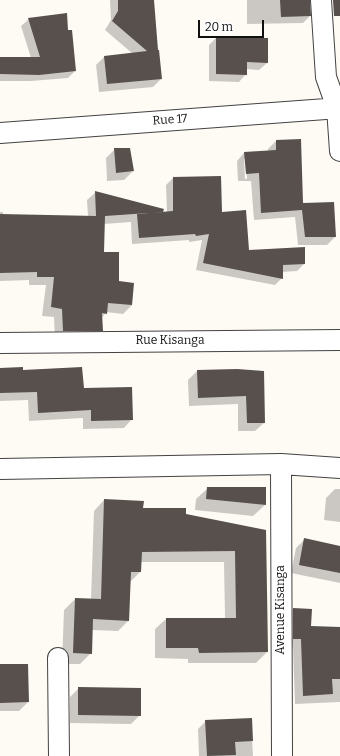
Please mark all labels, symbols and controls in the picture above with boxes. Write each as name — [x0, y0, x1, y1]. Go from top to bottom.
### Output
scale bar — [200, 12, 266, 38]
text: 20 m — [205, 20, 233, 34]
street label: Rue 17 — [152, 112, 188, 128]
street label: Rue Kisanga — [135, 334, 205, 348]
street label: Avenue Kisanga — [274, 565, 288, 655]

